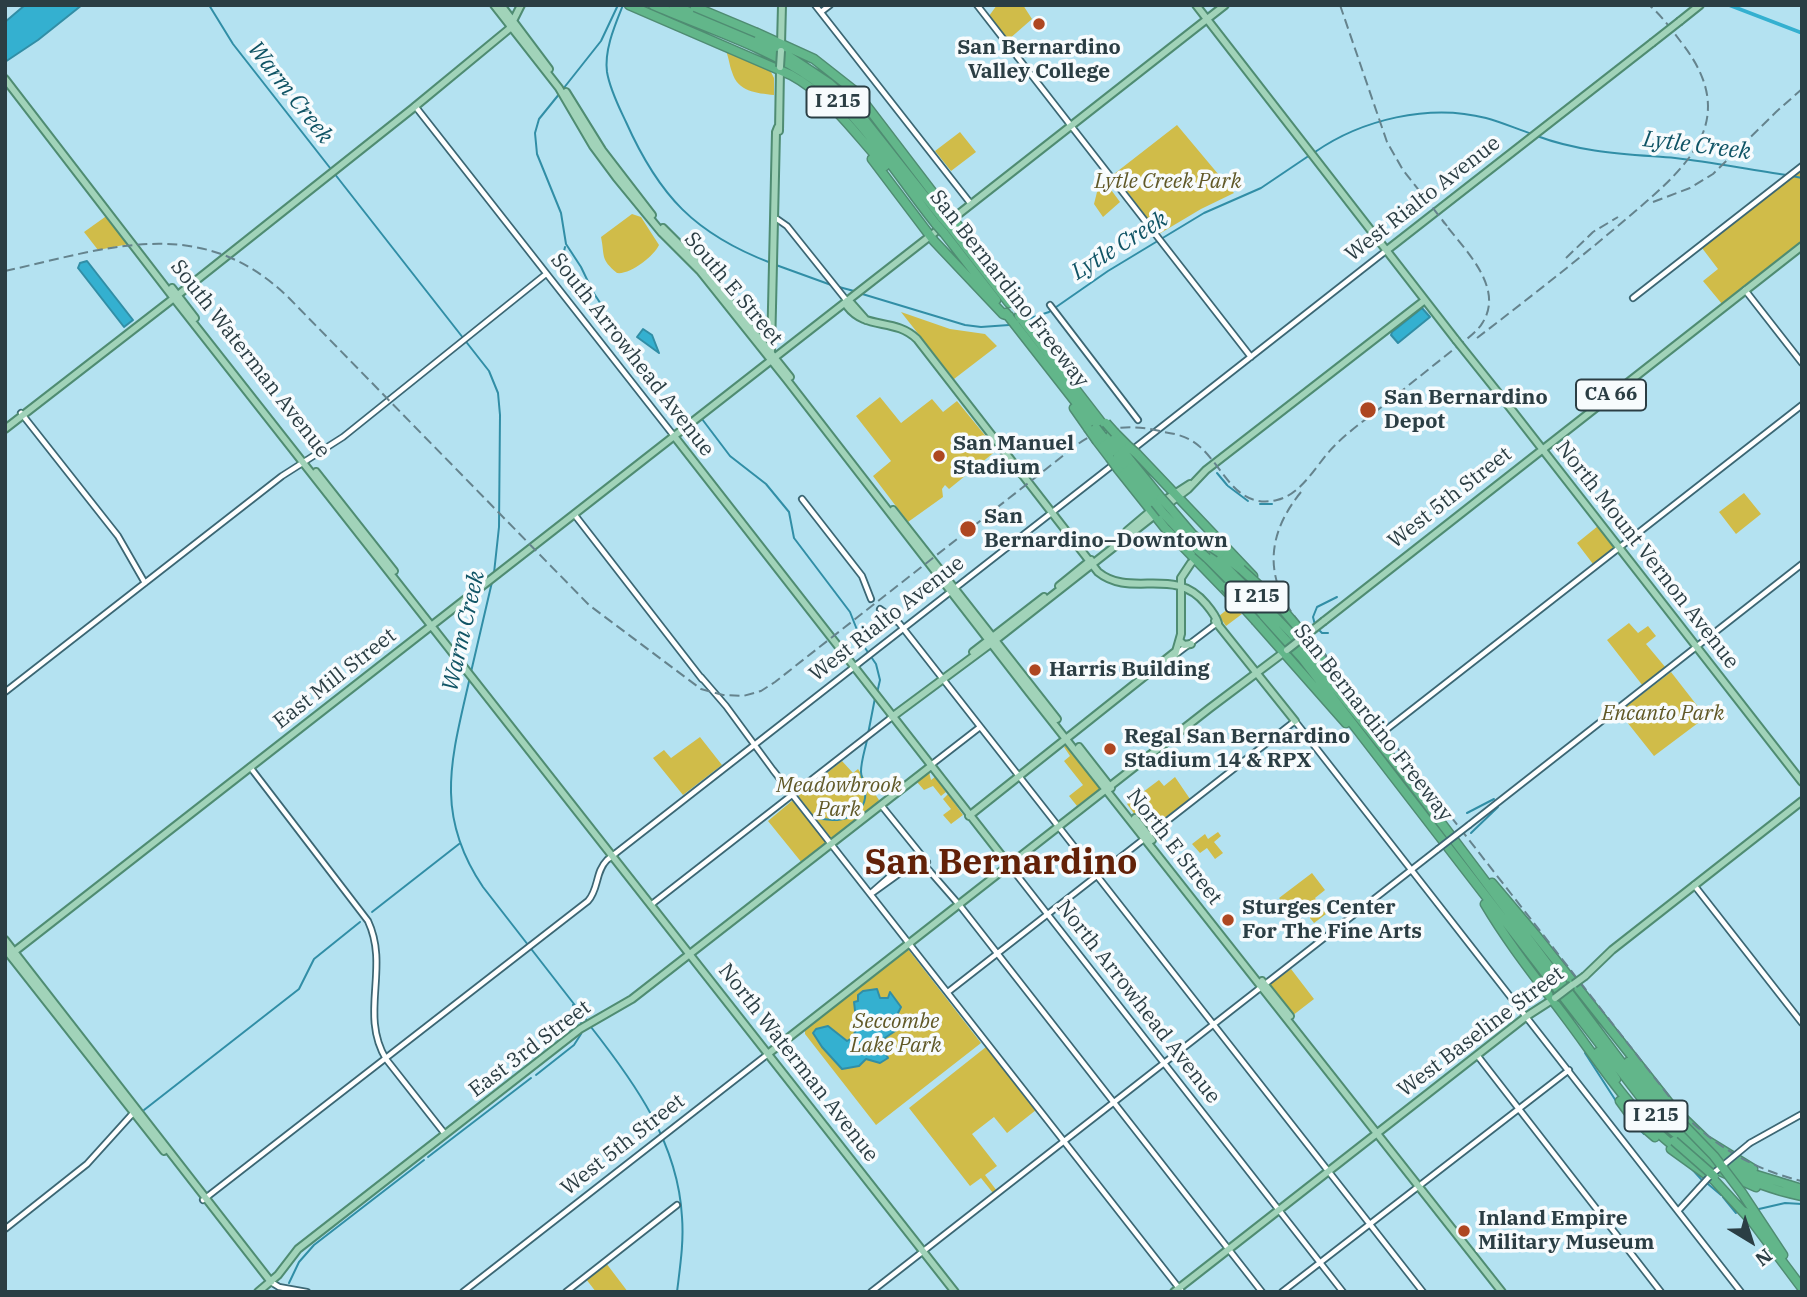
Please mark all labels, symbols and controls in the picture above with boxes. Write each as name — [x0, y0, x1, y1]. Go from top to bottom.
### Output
marker: San Bernardino Valley College — [1031, 16, 1047, 32]
place label: San Bernardino Valley College — [957, 35, 1121, 85]
water label: Warm Creek — [241, 36, 339, 150]
road number: I 215 — [806, 86, 870, 118]
water label: Lytle Creek — [1642, 126, 1752, 166]
street label: West Rialto Avenue — [1341, 131, 1505, 267]
park label: Lytle Creek Park — [1094, 169, 1242, 195]
street label: San Bernardino Freeway — [924, 185, 1094, 393]
water label: Lytle Creek — [1067, 206, 1173, 286]
street label: South E Street — [678, 227, 788, 351]
street label: South Arrowhead Avenue — [545, 248, 719, 462]
street label: South Waterman Avenue — [165, 255, 335, 463]
road number: CA 66 — [1576, 380, 1646, 410]
place label: San Bernardino Depot — [1384, 385, 1548, 435]
marker: San Bernardino Depot — [1358, 400, 1378, 420]
place label: San Manuel Stadium — [953, 431, 1074, 481]
street label: North Mount Vernon Avenue — [1550, 436, 1744, 674]
street label: West 5th Street — [1383, 442, 1517, 554]
marker: San Manuel Stadium — [931, 448, 947, 464]
place label: San Bernardino–Downtown — [984, 504, 1228, 554]
marker: San Bernardino–Downtown — [958, 519, 978, 539]
street label: West Rialto Avenue — [805, 551, 969, 687]
water label: Warm Creek — [437, 568, 491, 694]
road number: I 215 — [1226, 582, 1288, 612]
street label: San Bernardino Freeway — [1288, 619, 1458, 827]
street label: East Mill Street — [269, 623, 401, 735]
place label: Harris Building — [1049, 657, 1210, 683]
marker: Harris Building — [1027, 662, 1043, 678]
park label: Encanto Park — [1602, 701, 1724, 727]
place label: Regal San Bernardino Stadium 14 & RPX — [1124, 724, 1350, 774]
marker: Regal San Bernardino Stadium 14 & RPX — [1102, 741, 1118, 757]
park label: Meadowbrook Park — [776, 773, 902, 823]
street label: North E Street — [1121, 784, 1227, 910]
district label: San Bernardino — [865, 843, 1137, 885]
street label: North Arrowhead Avenue — [1051, 895, 1225, 1109]
place label: Sturges Center For The Fine Arts — [1242, 895, 1422, 945]
marker: Sturges Center For The Fine Arts — [1220, 912, 1236, 928]
street label: North Waterman Avenue — [713, 959, 883, 1167]
street label: West Baseline Street — [1393, 961, 1569, 1103]
street label: East 3rd Street — [464, 995, 596, 1103]
park label: Seccombe Lake Park — [850, 1009, 942, 1059]
street label: West 5th Street — [556, 1089, 690, 1201]
road number: I 215 — [1624, 1100, 1688, 1132]
place label: Inland Empire Military Museum — [1478, 1206, 1654, 1256]
north arrow — [1716, 1206, 1786, 1276]
marker: Inland Empire Military Museum — [1456, 1223, 1472, 1239]
text: N — [1751, 1243, 1777, 1272]

